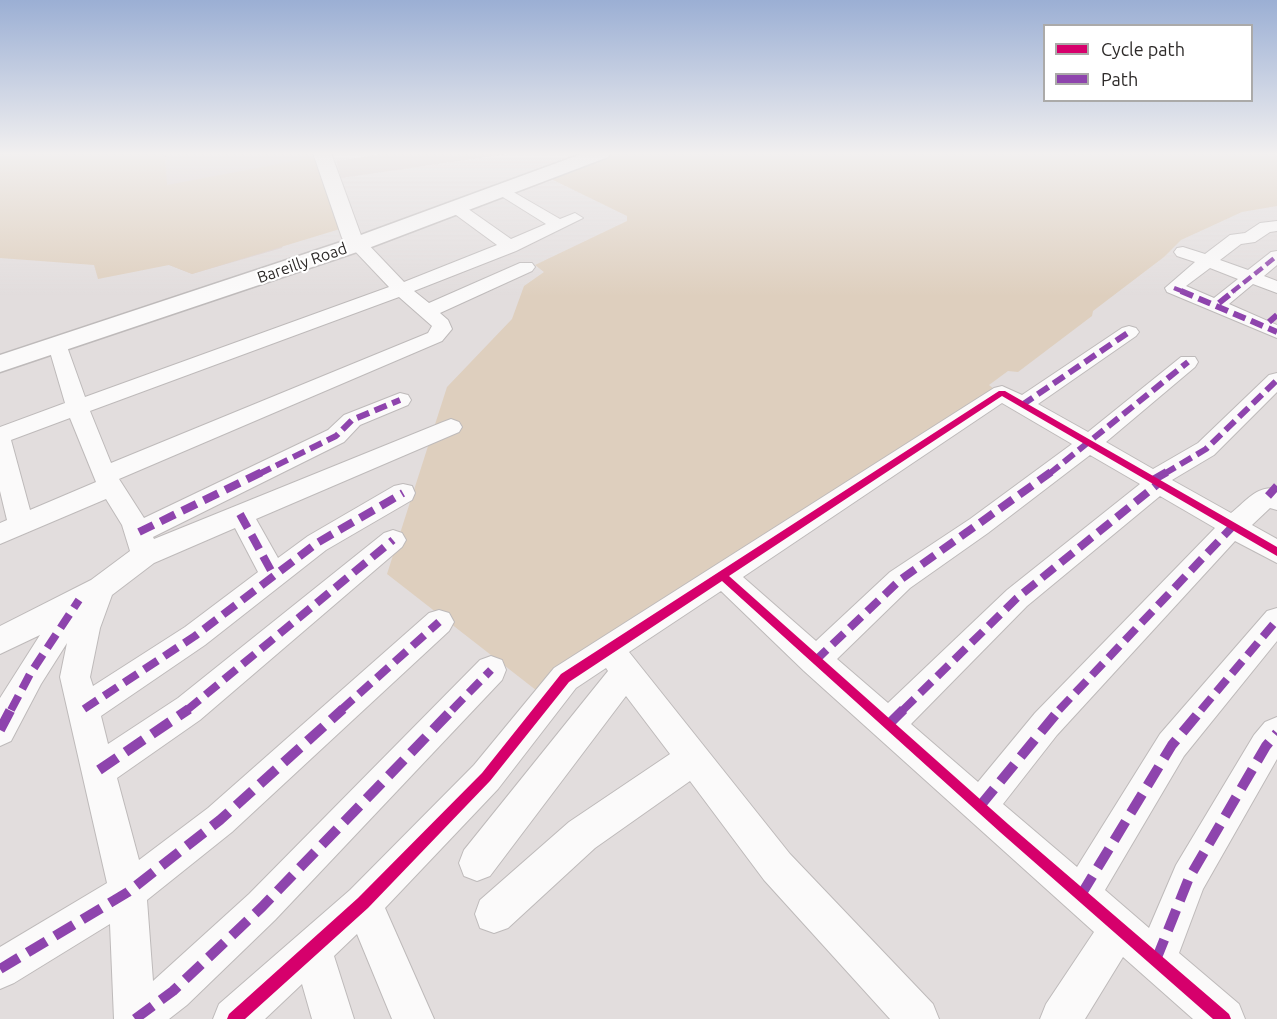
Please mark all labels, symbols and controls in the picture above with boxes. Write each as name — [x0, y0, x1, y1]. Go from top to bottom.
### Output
legend — [1043, 24, 1253, 102]
text: Cycle path — [1101, 39, 1185, 59]
text: Path — [1101, 69, 1138, 89]
street label: Bareilly Road — [255, 239, 349, 287]

